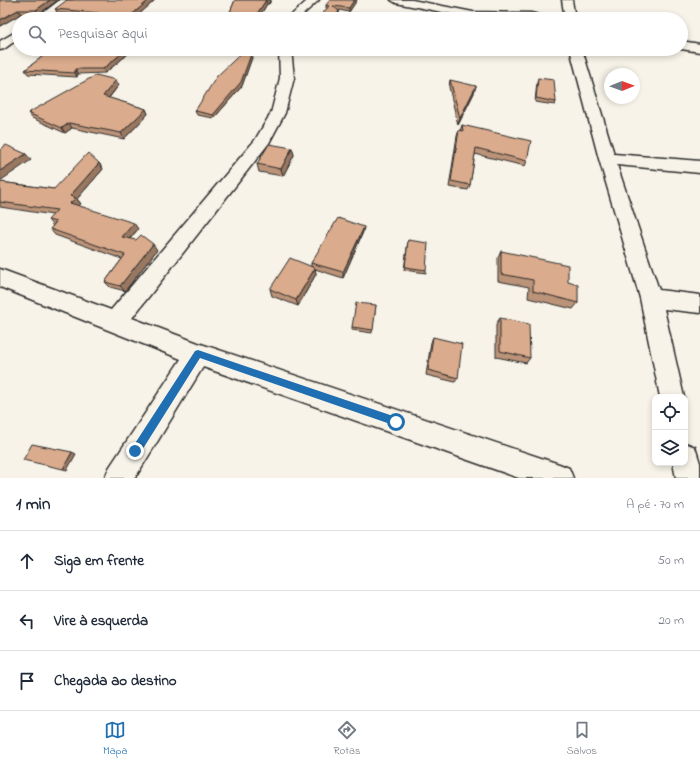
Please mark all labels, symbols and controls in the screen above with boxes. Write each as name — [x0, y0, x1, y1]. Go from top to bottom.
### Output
search box — [12, 12, 688, 56]
icon: search — [26, 23, 48, 45]
text: Pesquisar aqui — [58, 23, 147, 45]
north arrow — [604, 68, 640, 104]
map controls — [652, 394, 688, 466]
button: locate — [652, 394, 688, 430]
route start — [387, 413, 405, 431]
button: layers — [652, 430, 688, 466]
route end — [126, 442, 144, 460]
text: 1 min — [16, 492, 50, 517]
text: A pé · 70 m — [626, 495, 684, 514]
icon: ahead — [16, 550, 38, 572]
text: Siga em frente — [54, 550, 144, 572]
text: 50 m — [658, 551, 684, 570]
icon: left — [16, 610, 38, 632]
text: Vire à esquerda — [54, 610, 148, 632]
text: 20 m — [659, 611, 684, 630]
icon: arrive — [16, 670, 38, 692]
text: Chegada ao destino — [54, 670, 177, 692]
tab: Mapa — [103, 719, 128, 759]
tab: Rotas — [334, 719, 361, 759]
tab: Salvos — [567, 719, 597, 759]

